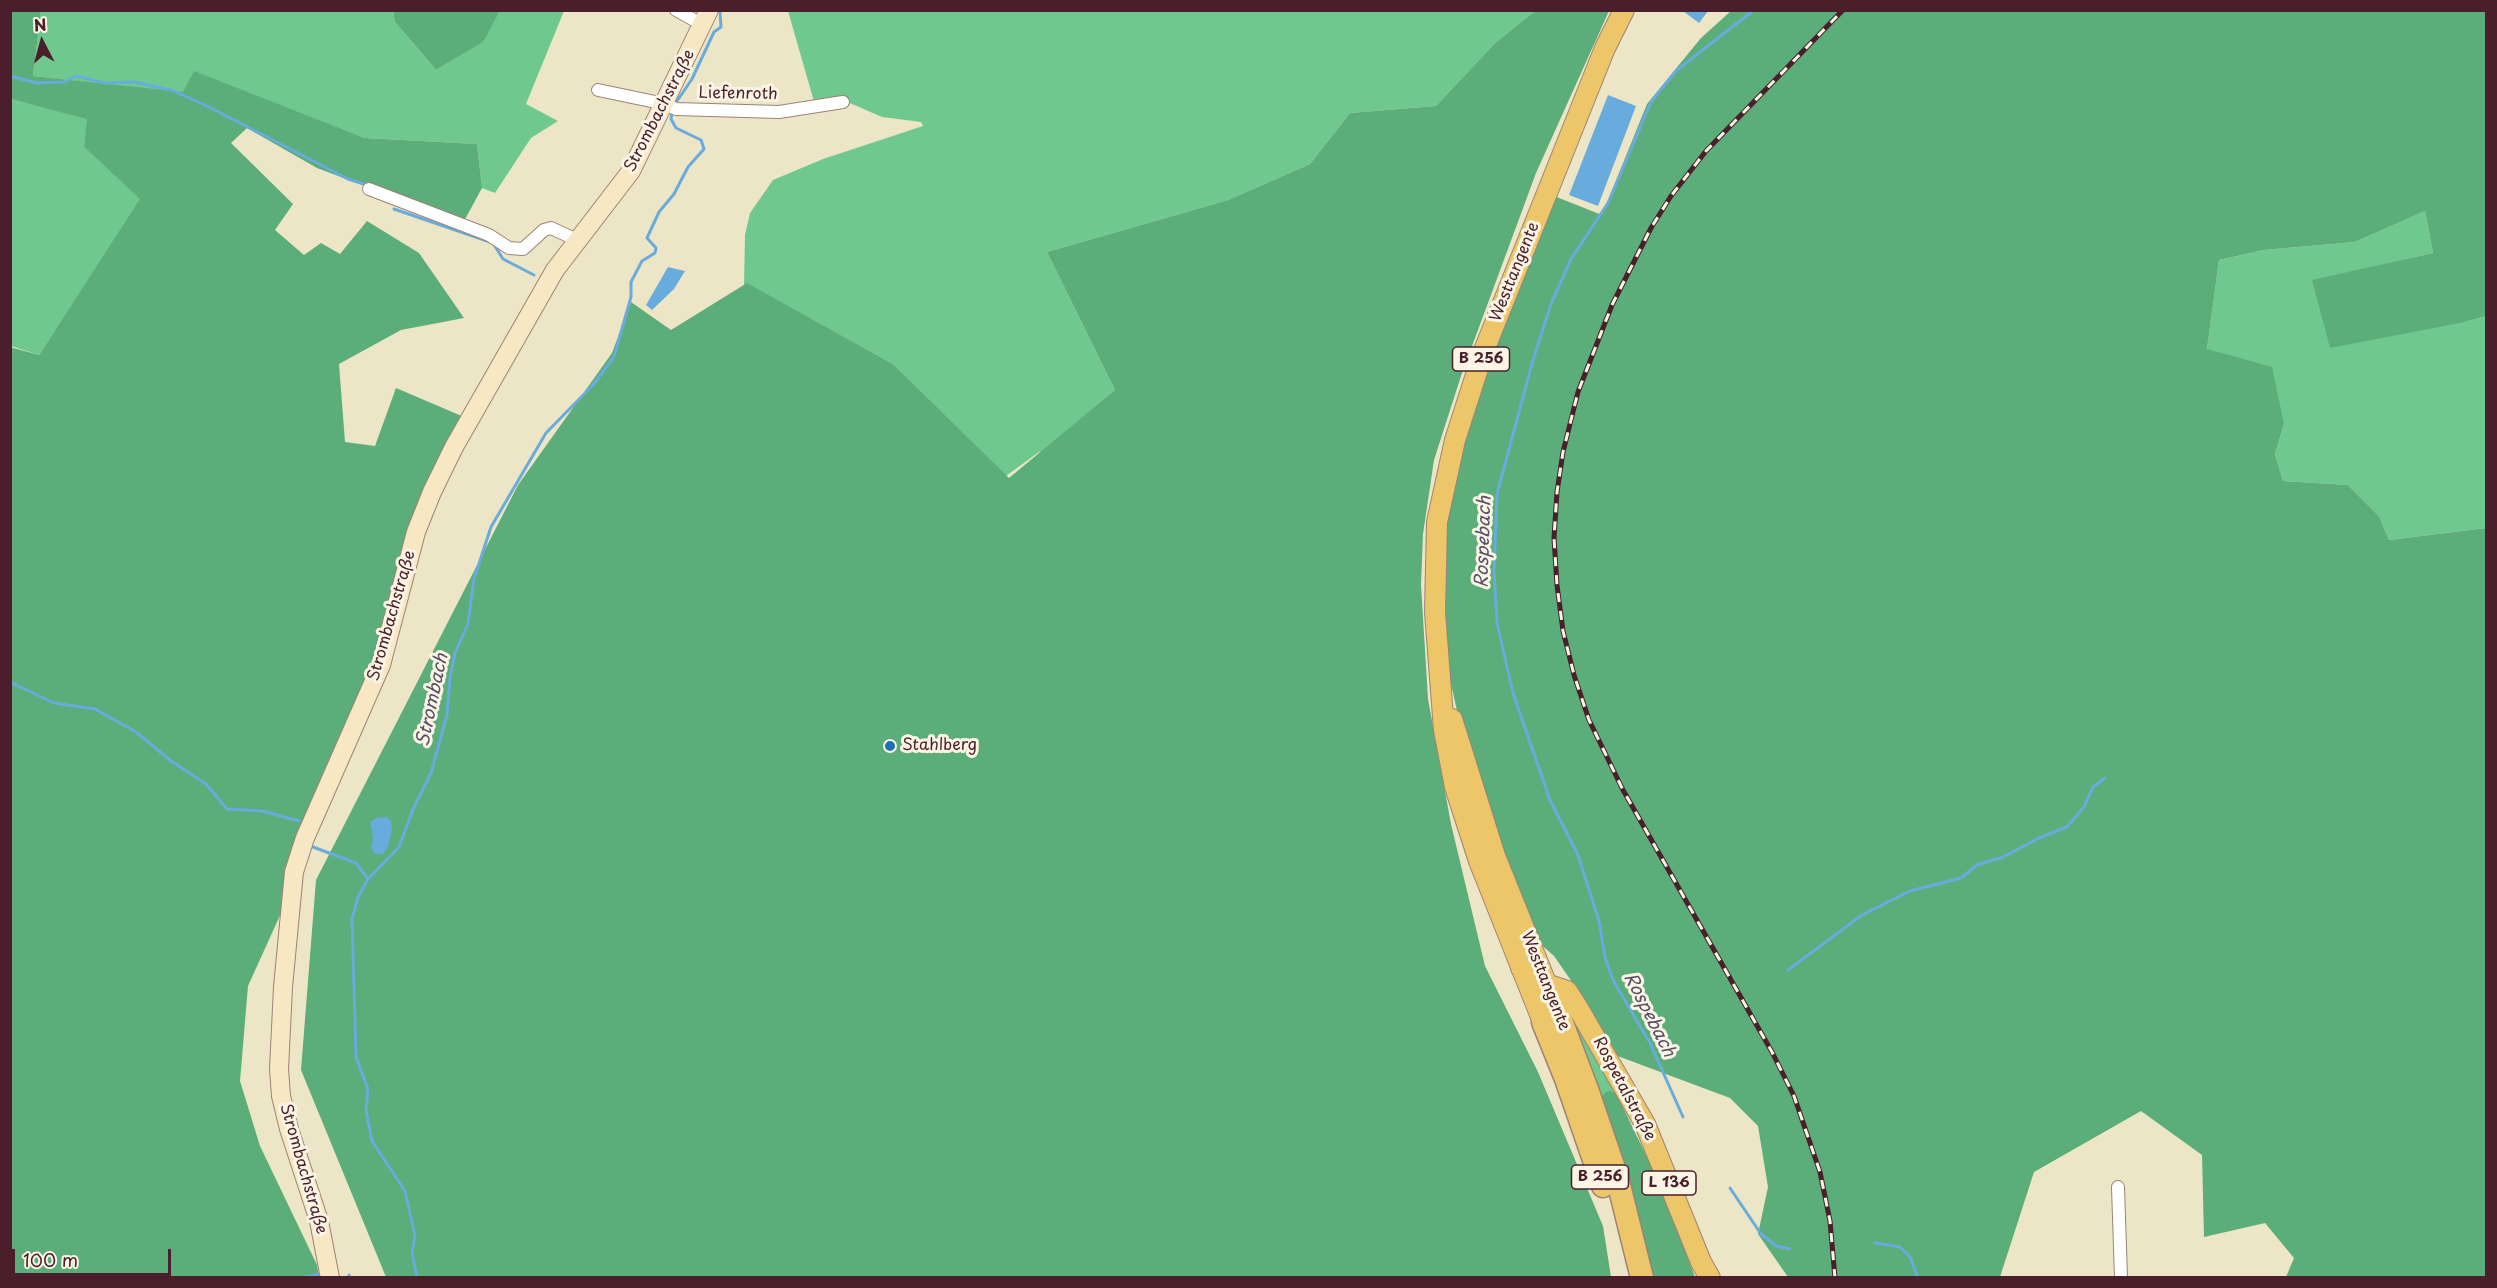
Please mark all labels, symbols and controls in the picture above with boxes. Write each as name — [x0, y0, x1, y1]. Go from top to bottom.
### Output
north arrow — [12, 12, 72, 72]
text: N — [33, 12, 48, 37]
street label: Strombachstraße — [621, 47, 699, 175]
street label: Liefenroth — [698, 84, 778, 104]
street label: Westtangente — [1486, 219, 1544, 325]
road number: B 256 — [1452, 347, 1510, 371]
water label: Rospebach — [1472, 496, 1496, 588]
street label: Strombachstraße — [364, 549, 420, 683]
water label: Strombach — [413, 652, 453, 748]
place label: Stahlberg — [902, 736, 977, 756]
marker: Stahlberg — [883, 739, 897, 753]
street label: Westtangente — [1516, 928, 1574, 1034]
water label: Rospebach — [1619, 969, 1679, 1061]
street label: Rospetalstraße — [1589, 1034, 1659, 1144]
street label: Strombachstraße — [275, 1102, 331, 1236]
road number: B 256 — [1572, 1165, 1628, 1189]
road number: L 136 — [1642, 1171, 1696, 1195]
scale bar — [15, 1237, 174, 1275]
text: 100 m — [23, 1246, 78, 1273]

